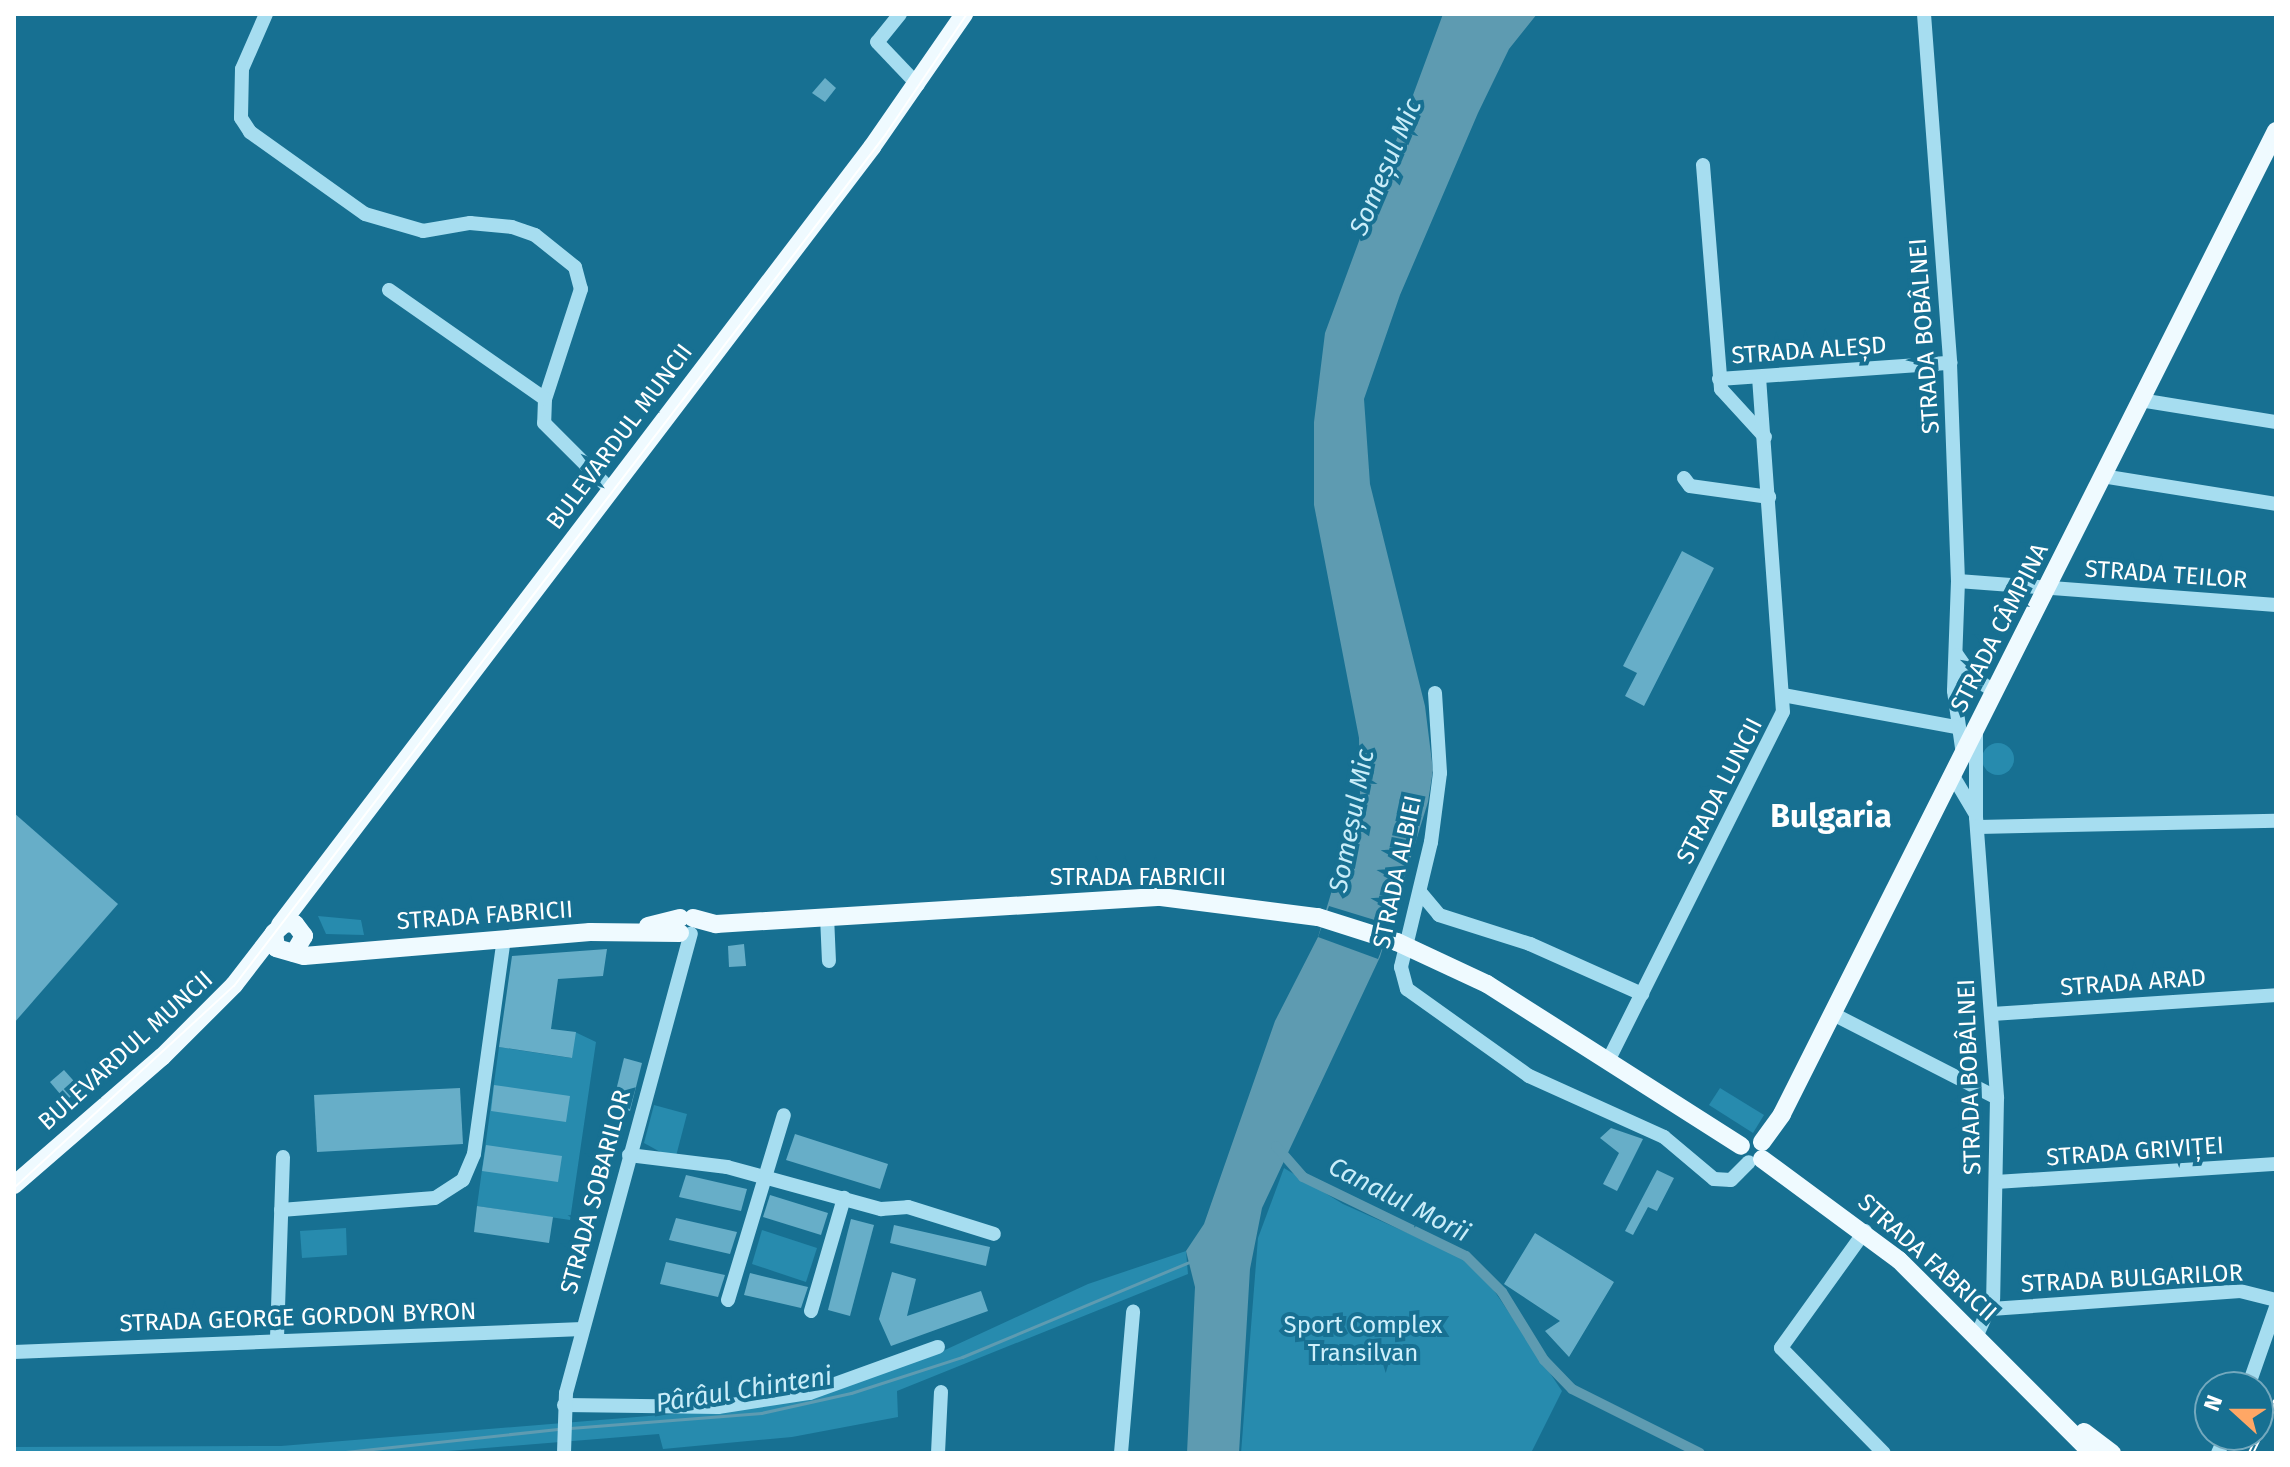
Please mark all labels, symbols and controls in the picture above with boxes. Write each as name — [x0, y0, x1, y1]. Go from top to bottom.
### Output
water label: Someșul Mic — [1343, 94, 1429, 240]
street label: STRADA BOBÂLNEI — [1904, 237, 1946, 435]
street label: STRADA ALEȘD — [1730, 331, 1888, 371]
street label: BULEVARDUL MUNCII — [541, 339, 699, 535]
street label: STRADA CÂMPINA — [1945, 539, 2055, 717]
street label: STRADA TEILOR — [2084, 555, 2248, 595]
street label: STRADA LUNCII — [1671, 713, 1769, 869]
water label: Someșul Mic — [1323, 747, 1381, 895]
street label: STRADA ALBIEI — [1368, 793, 1428, 951]
district label: Bulgaria — [1770, 797, 1892, 835]
street label: STRADA FABRICII — [1050, 864, 1226, 892]
street label: STRADA FABRICII — [396, 895, 574, 937]
street label: STRADA ARAD — [2059, 964, 2207, 1002]
street label: BULEVARDUL MUNCII — [33, 965, 219, 1137]
street label: STRADA BOBÂLNEI — [1952, 978, 1988, 1176]
street label: STRADA SOBARILOR — [555, 1087, 637, 1297]
street label: STRADA GRIVIȚEI — [2045, 1131, 2225, 1173]
water label: Canalul Morii — [1323, 1151, 1475, 1249]
street label: STRADA FABRICII — [1852, 1188, 2002, 1328]
street label: STRADA BULGARILOR — [2020, 1259, 2244, 1299]
street label: STRADA GEORGE GORDON BYRON — [119, 1297, 477, 1339]
park label: Sport Complex Transilvan — [1284, 1312, 1442, 1368]
water label: Pârâul Chinteni — [654, 1361, 834, 1419]
north arrow — [2194, 1371, 2274, 1451]
text: N — [2198, 1391, 2228, 1415]

